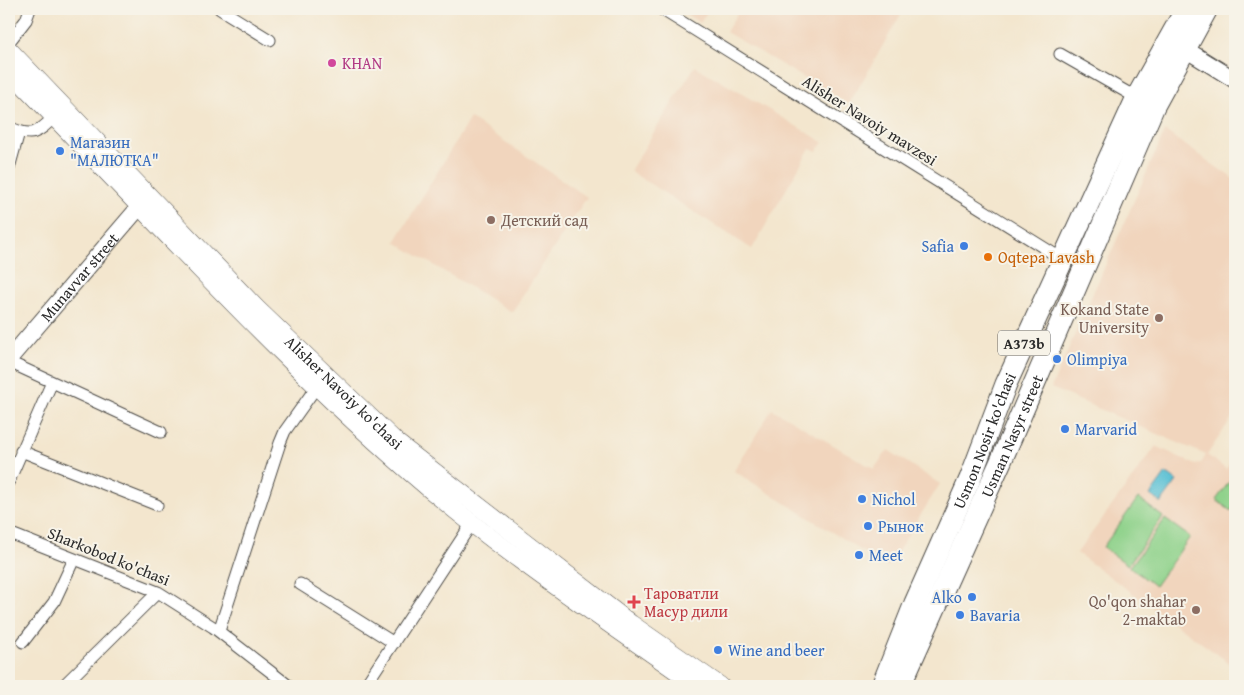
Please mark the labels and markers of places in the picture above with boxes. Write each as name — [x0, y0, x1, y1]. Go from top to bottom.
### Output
place label: KHAN — [342, 51, 383, 75]
marker: KHAN — [326, 57, 338, 69]
place label: Магазин "МАЛЮТКА" — [70, 130, 159, 172]
marker: Магазин "МАЛЮТКА" — [54, 145, 66, 157]
place label: Детский сад — [500, 208, 588, 232]
marker: Детский сад — [485, 214, 497, 226]
place label: Safia — [921, 234, 954, 258]
marker: Safia — [958, 240, 970, 252]
place label: Oqtepa Lavash — [998, 245, 1095, 269]
marker: Oqtepa Lavash — [982, 251, 994, 263]
place label: Kokand State University — [1060, 297, 1149, 339]
marker: Kokand State University — [1153, 312, 1165, 324]
place label: Olimpiya — [1067, 347, 1128, 371]
marker: Olimpiya — [1051, 353, 1063, 365]
place label: Marvarid — [1075, 417, 1138, 441]
marker: Marvarid — [1059, 423, 1071, 435]
place label: Nichol — [872, 487, 916, 511]
marker: Nichol — [856, 493, 868, 505]
place label: Рынок — [878, 514, 924, 538]
marker: Рынок — [862, 520, 874, 532]
place label: Meet — [869, 543, 903, 567]
marker: Meet — [853, 549, 865, 561]
place label: Тароватли Масур дили — [644, 581, 729, 623]
place label: Alko — [932, 585, 962, 609]
place label: Qo'qon shahar 2-maktab — [1089, 589, 1186, 631]
marker: Alko — [966, 591, 978, 603]
marker: Тароватли Масур дили — [628, 596, 640, 608]
place label: Bavaria — [970, 603, 1021, 627]
marker: Qo'qon shahar 2-maktab — [1190, 604, 1202, 616]
marker: Bavaria — [954, 609, 966, 621]
place label: Wine and beer — [728, 638, 825, 662]
marker: Wine and beer — [712, 644, 724, 656]

